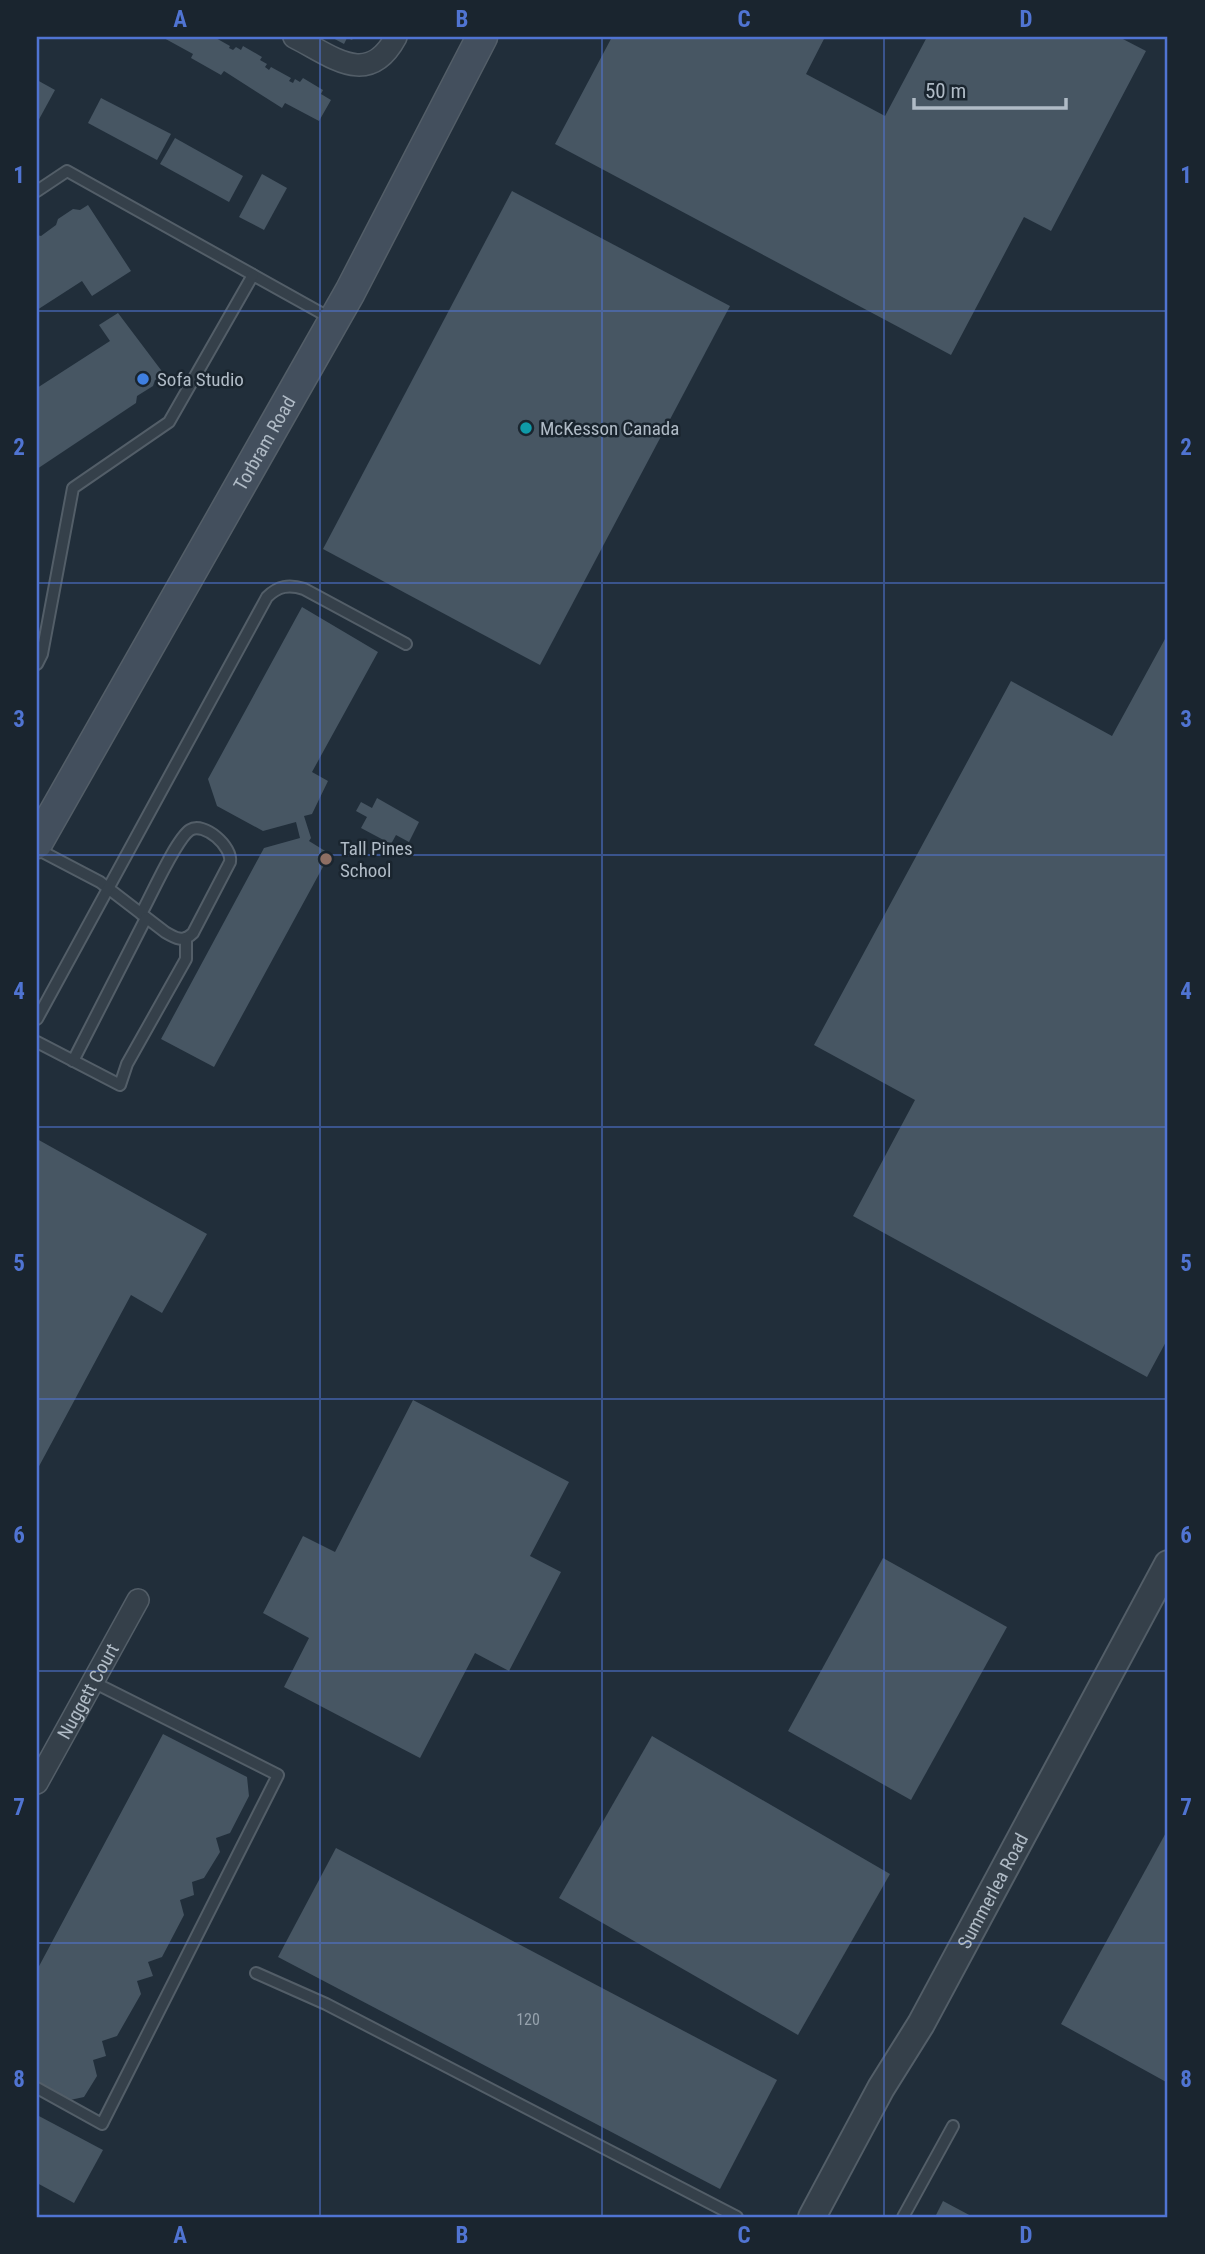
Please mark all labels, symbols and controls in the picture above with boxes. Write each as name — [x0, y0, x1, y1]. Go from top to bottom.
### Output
text: A — [173, 6, 187, 33]
text: B — [456, 6, 468, 33]
text: C — [737, 6, 751, 33]
text: D — [1020, 6, 1033, 33]
scale bar — [914, 66, 1067, 110]
text: 50 m — [925, 79, 966, 103]
text: 1 — [13, 162, 25, 189]
text: 1 — [1180, 162, 1192, 189]
place label: Sofa Studio — [157, 368, 244, 391]
marker: Sofa Studio — [135, 371, 151, 387]
street label: Torbram Road — [228, 392, 300, 494]
place label: McKesson Canada — [540, 417, 679, 440]
marker: McKesson Canada — [518, 420, 534, 436]
text: 2 — [13, 434, 25, 461]
text: 2 — [1180, 434, 1192, 461]
text: 3 — [13, 706, 25, 733]
text: 3 — [1180, 706, 1192, 733]
place label: Tall Pines School — [340, 837, 413, 882]
marker: Tall Pines School — [318, 851, 334, 867]
text: 4 — [13, 978, 25, 1005]
text: 4 — [1180, 978, 1192, 1005]
text: 5 — [13, 1250, 25, 1277]
text: 5 — [1180, 1250, 1192, 1277]
text: 6 — [13, 1522, 25, 1549]
text: 6 — [1180, 1522, 1192, 1549]
street label: Nuggett Court — [52, 1639, 123, 1743]
text: 7 — [13, 1794, 25, 1821]
text: 7 — [1180, 1794, 1192, 1821]
street label: Summerlea Road — [952, 1829, 1033, 1952]
house number: 120 — [516, 2010, 540, 2029]
text: 8 — [13, 2066, 25, 2093]
text: 8 — [1180, 2066, 1192, 2093]
text: A — [173, 2222, 187, 2249]
text: B — [456, 2222, 468, 2249]
text: C — [737, 2222, 751, 2249]
text: D — [1020, 2222, 1033, 2249]

